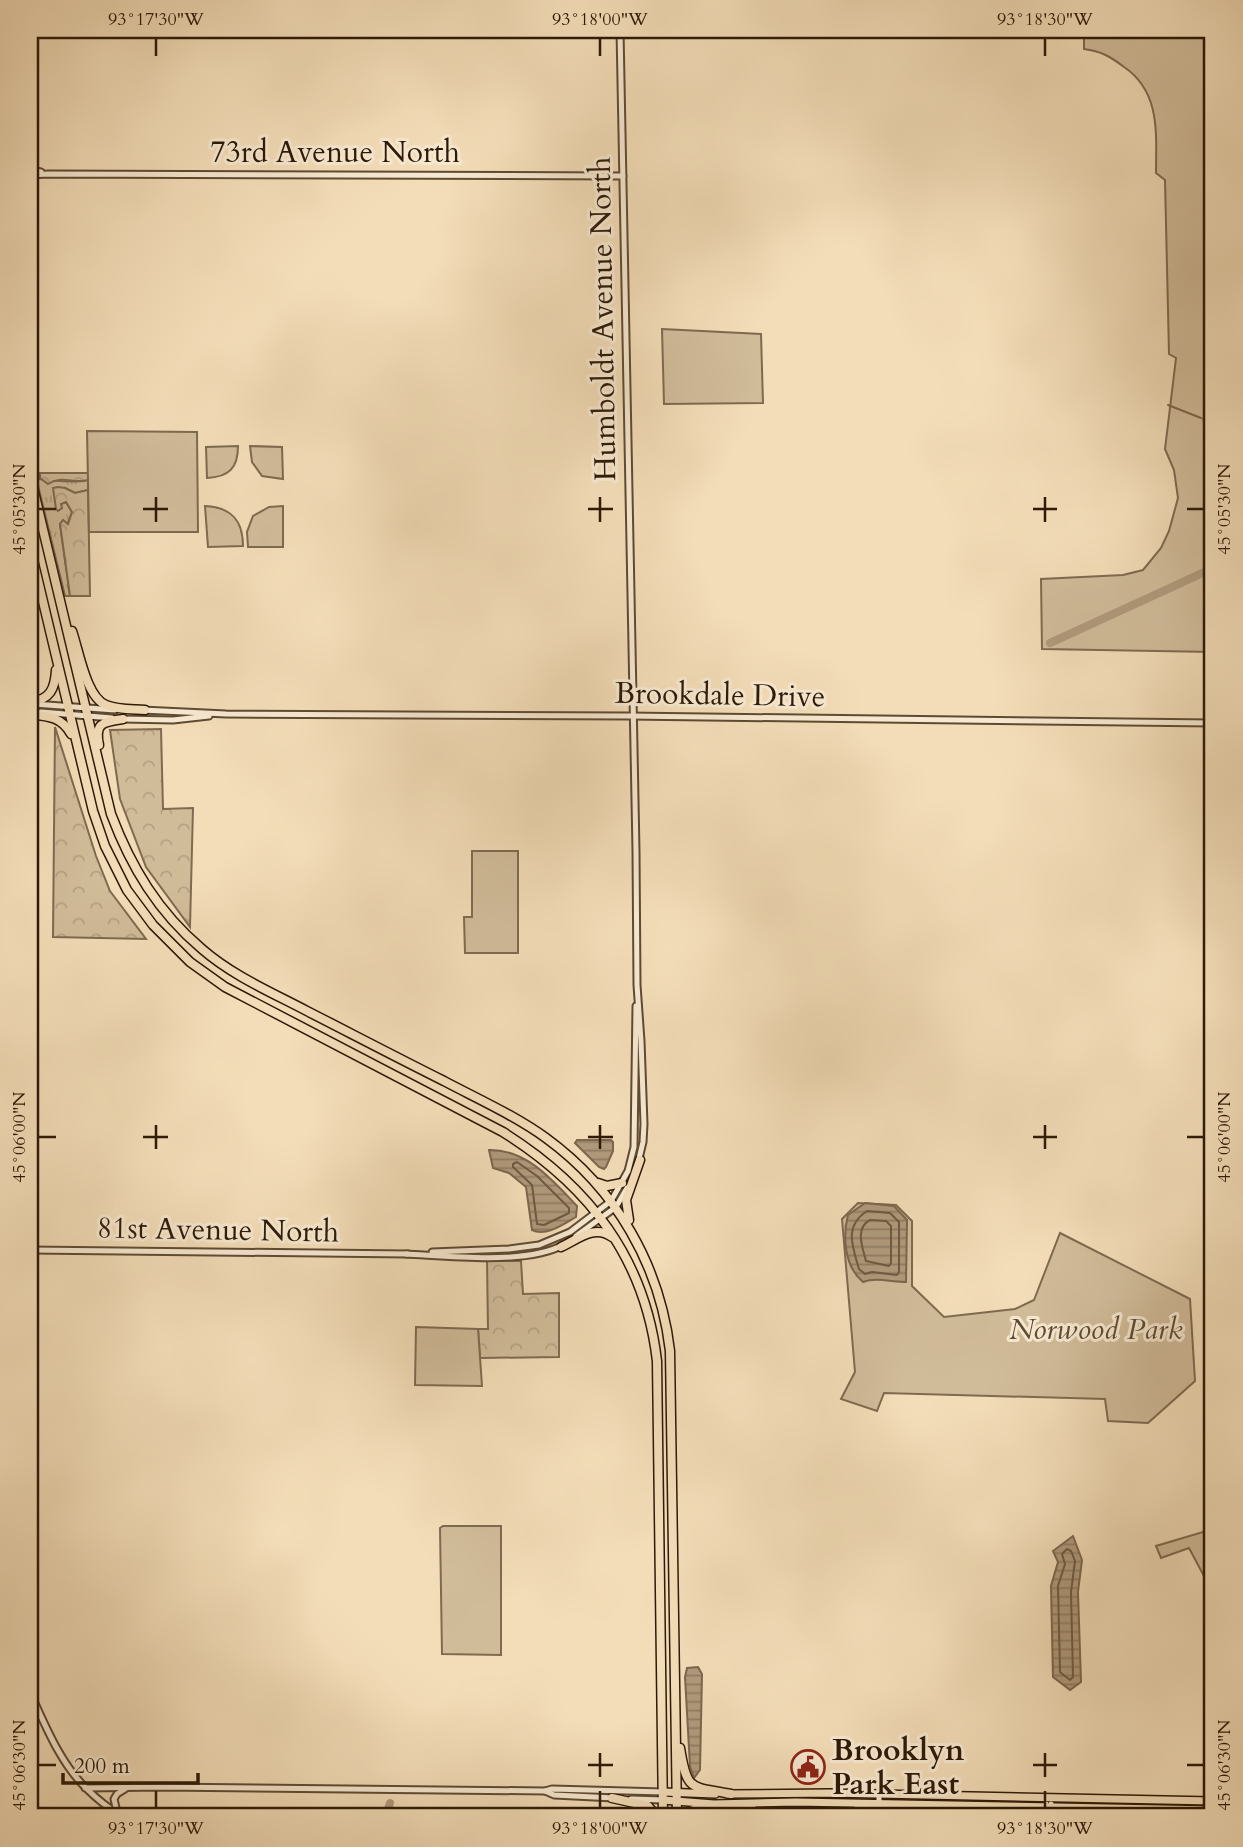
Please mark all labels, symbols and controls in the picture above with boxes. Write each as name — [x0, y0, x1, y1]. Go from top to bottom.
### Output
text: 93°17'30"W — [108, 7, 204, 32]
text: 93°18'00"W — [552, 7, 648, 32]
text: 93°18'30"W — [997, 7, 1093, 32]
street label: 73rd Avenue North — [210, 132, 460, 173]
street label: Humboldt Avenue North — [580, 156, 626, 482]
text: 45°05'30"N — [7, 463, 32, 555]
text: 45°05'30"N — [1212, 463, 1237, 555]
street label: Brookdale Drive — [614, 673, 826, 717]
text: 45°06'00"N — [7, 1091, 32, 1183]
text: 45°06'00"N — [1212, 1091, 1237, 1183]
street label: 81st Avenue North — [96, 1207, 340, 1253]
park label: Norwood Park — [1009, 1309, 1183, 1350]
text: 45°06'30"N — [7, 1719, 32, 1811]
text: 45°06'30"N — [1212, 1719, 1237, 1811]
place label: Brooklyn Park East — [832, 1730, 964, 1805]
scale bar — [63, 1742, 198, 1786]
public building icon: Brooklyn Park East — [789, 1748, 827, 1786]
text: 200 m — [74, 1752, 130, 1781]
text: 93°17'30"W — [108, 1816, 204, 1841]
text: 93°18'00"W — [552, 1816, 648, 1841]
text: 93°18'30"W — [997, 1816, 1093, 1841]

